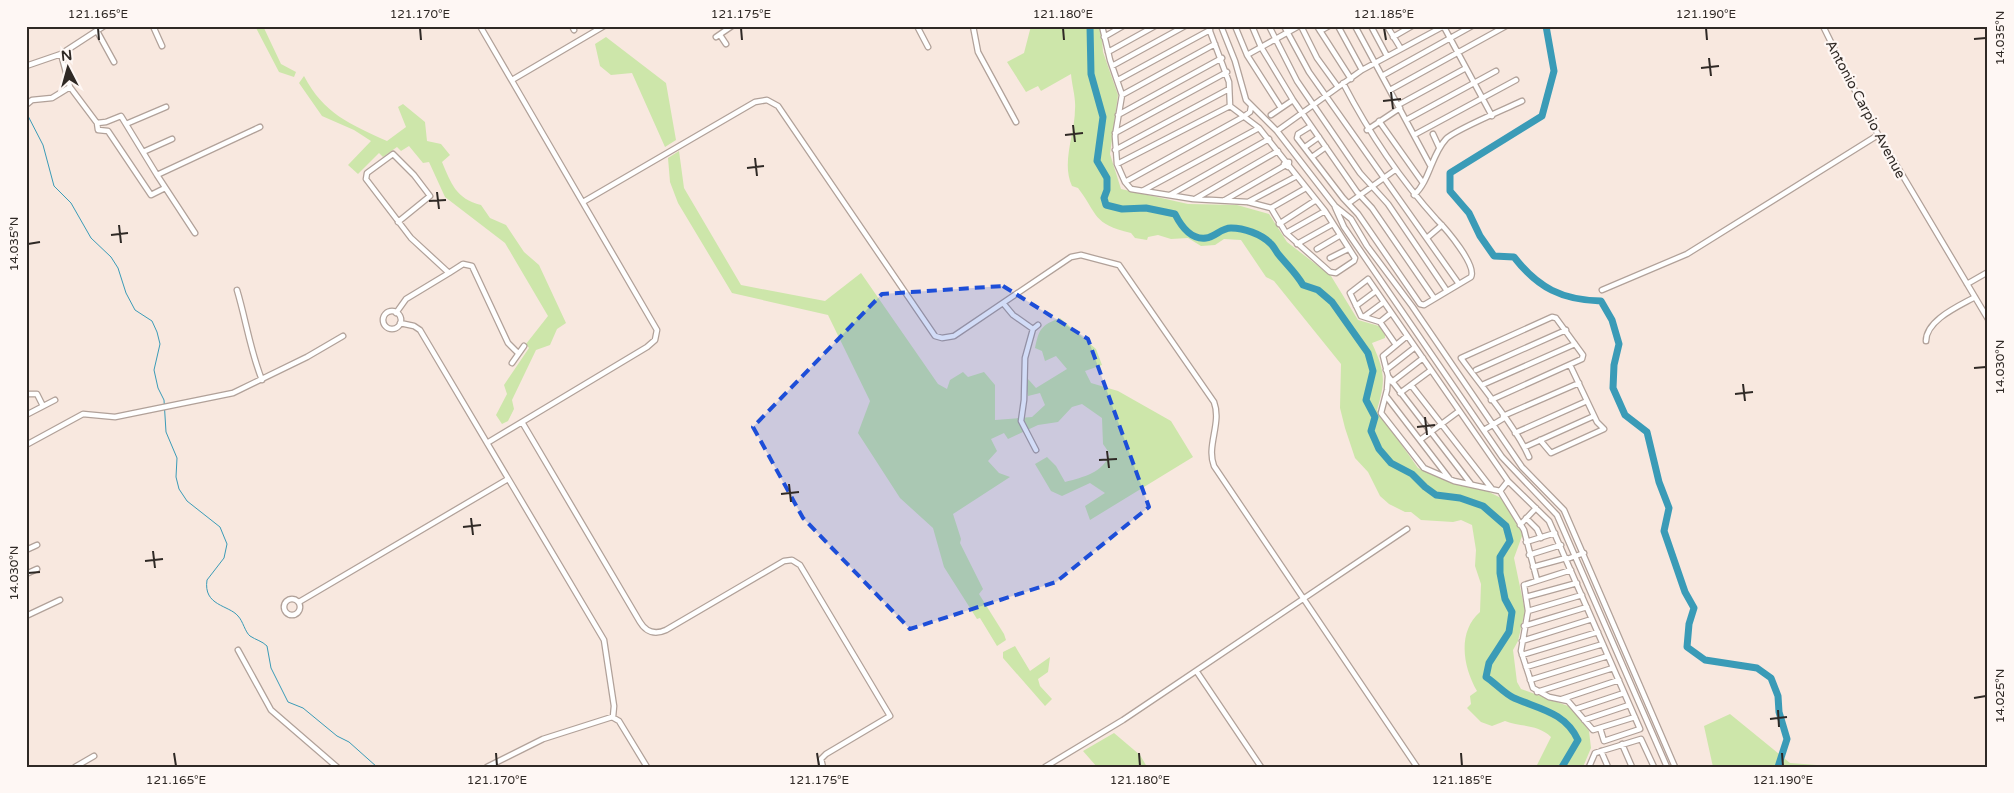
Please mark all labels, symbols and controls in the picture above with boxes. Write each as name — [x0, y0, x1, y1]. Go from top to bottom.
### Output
text: 121.165°E — [68, 7, 128, 21]
text: 121.170°E — [390, 7, 451, 21]
text: 121.175°E — [711, 7, 771, 21]
text: 121.180°E — [1033, 7, 1094, 21]
text: 121.185°E — [1354, 7, 1414, 21]
text: 121.190°E — [1676, 7, 1737, 21]
text: 14.035°N — [1993, 11, 2007, 65]
street label: Antonio Carpio Avenue — [1822, 37, 1909, 181]
north arrow — [42, 42, 92, 92]
text: N — [60, 47, 73, 65]
text: 14.035°N — [7, 217, 21, 271]
text: 14.030°N — [1993, 340, 2007, 394]
text: 14.030°N — [7, 546, 21, 600]
text: 14.025°N — [1993, 669, 2007, 723]
text: 121.165°E — [146, 773, 206, 787]
text: 121.170°E — [467, 773, 528, 787]
text: 121.175°E — [789, 773, 849, 787]
text: 121.180°E — [1110, 773, 1171, 787]
text: 121.185°E — [1432, 773, 1492, 787]
text: 121.190°E — [1753, 773, 1814, 787]

